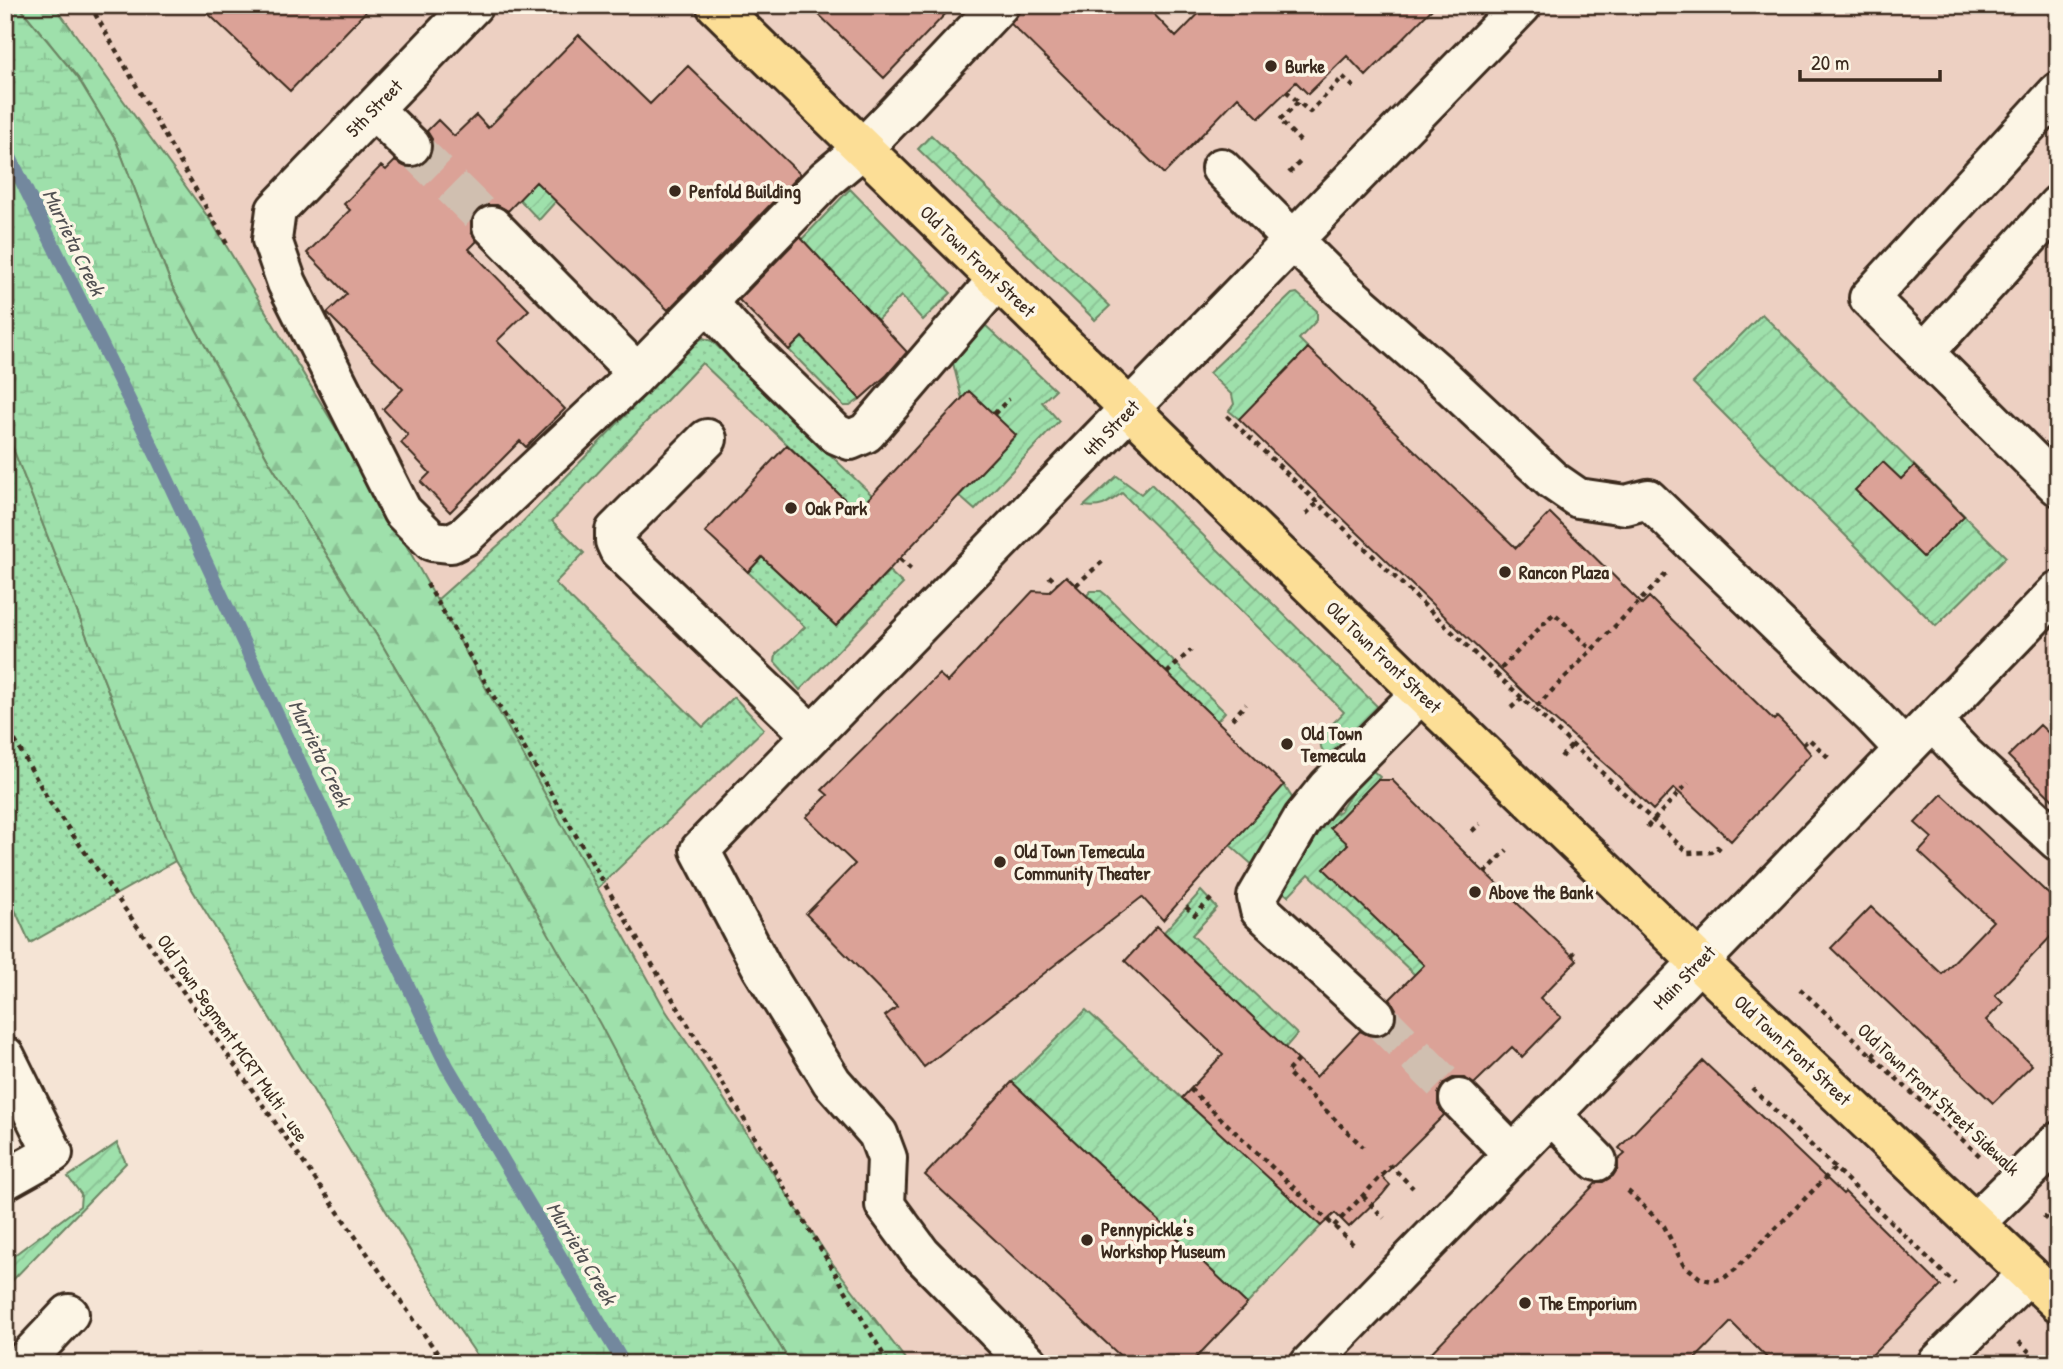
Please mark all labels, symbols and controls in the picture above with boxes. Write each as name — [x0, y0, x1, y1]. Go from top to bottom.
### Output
scale bar — [1800, 38, 1940, 82]
text: 20 m — [1811, 48, 1849, 77]
place label: Burke — [1285, 53, 1325, 79]
marker: Burke — [1263, 58, 1279, 74]
street label: 5th Street — [340, 73, 408, 143]
place label: Penfold Building — [689, 178, 801, 205]
marker: Penfold Building — [667, 183, 683, 199]
water label: Murrieta Creek — [36, 184, 113, 302]
street label: Old Town Front Street — [914, 199, 1042, 323]
street label: 4th Street — [1077, 393, 1145, 462]
place label: Oak Park — [805, 495, 867, 521]
marker: Oak Park — [783, 500, 799, 516]
place label: Rancon Plaza — [1519, 559, 1609, 585]
marker: Rancon Plaza — [1497, 564, 1513, 580]
street label: Old Town Front Street — [1320, 595, 1448, 719]
water label: Murrieta Creek — [282, 695, 359, 813]
place label: Old Town Temecula — [1300, 720, 1366, 768]
marker: Old Town Temecula — [1279, 736, 1295, 752]
place label: Old Town Temecula Community Theater — [1014, 838, 1151, 887]
marker: Old Town Temecula Community Theater — [992, 854, 1008, 870]
place label: Above the Bank — [1489, 879, 1593, 905]
marker: Above the Bank — [1467, 884, 1483, 900]
street label: Old Town Segment MCRT Multi - use — [151, 929, 315, 1147]
street label: Main Street — [1647, 939, 1722, 1015]
street label: Old Town Front Street — [1729, 989, 1858, 1111]
street label: Old Town Front Street Sidewalk — [1852, 1017, 2026, 1181]
water label: Murrieta Creek — [540, 1196, 625, 1312]
place label: Pennypickle's Workshop Museum — [1101, 1216, 1225, 1265]
marker: Pennypickle's Workshop Museum — [1079, 1232, 1095, 1248]
place label: The Emporium — [1538, 1290, 1637, 1317]
marker: The Emporium — [1517, 1295, 1533, 1311]

